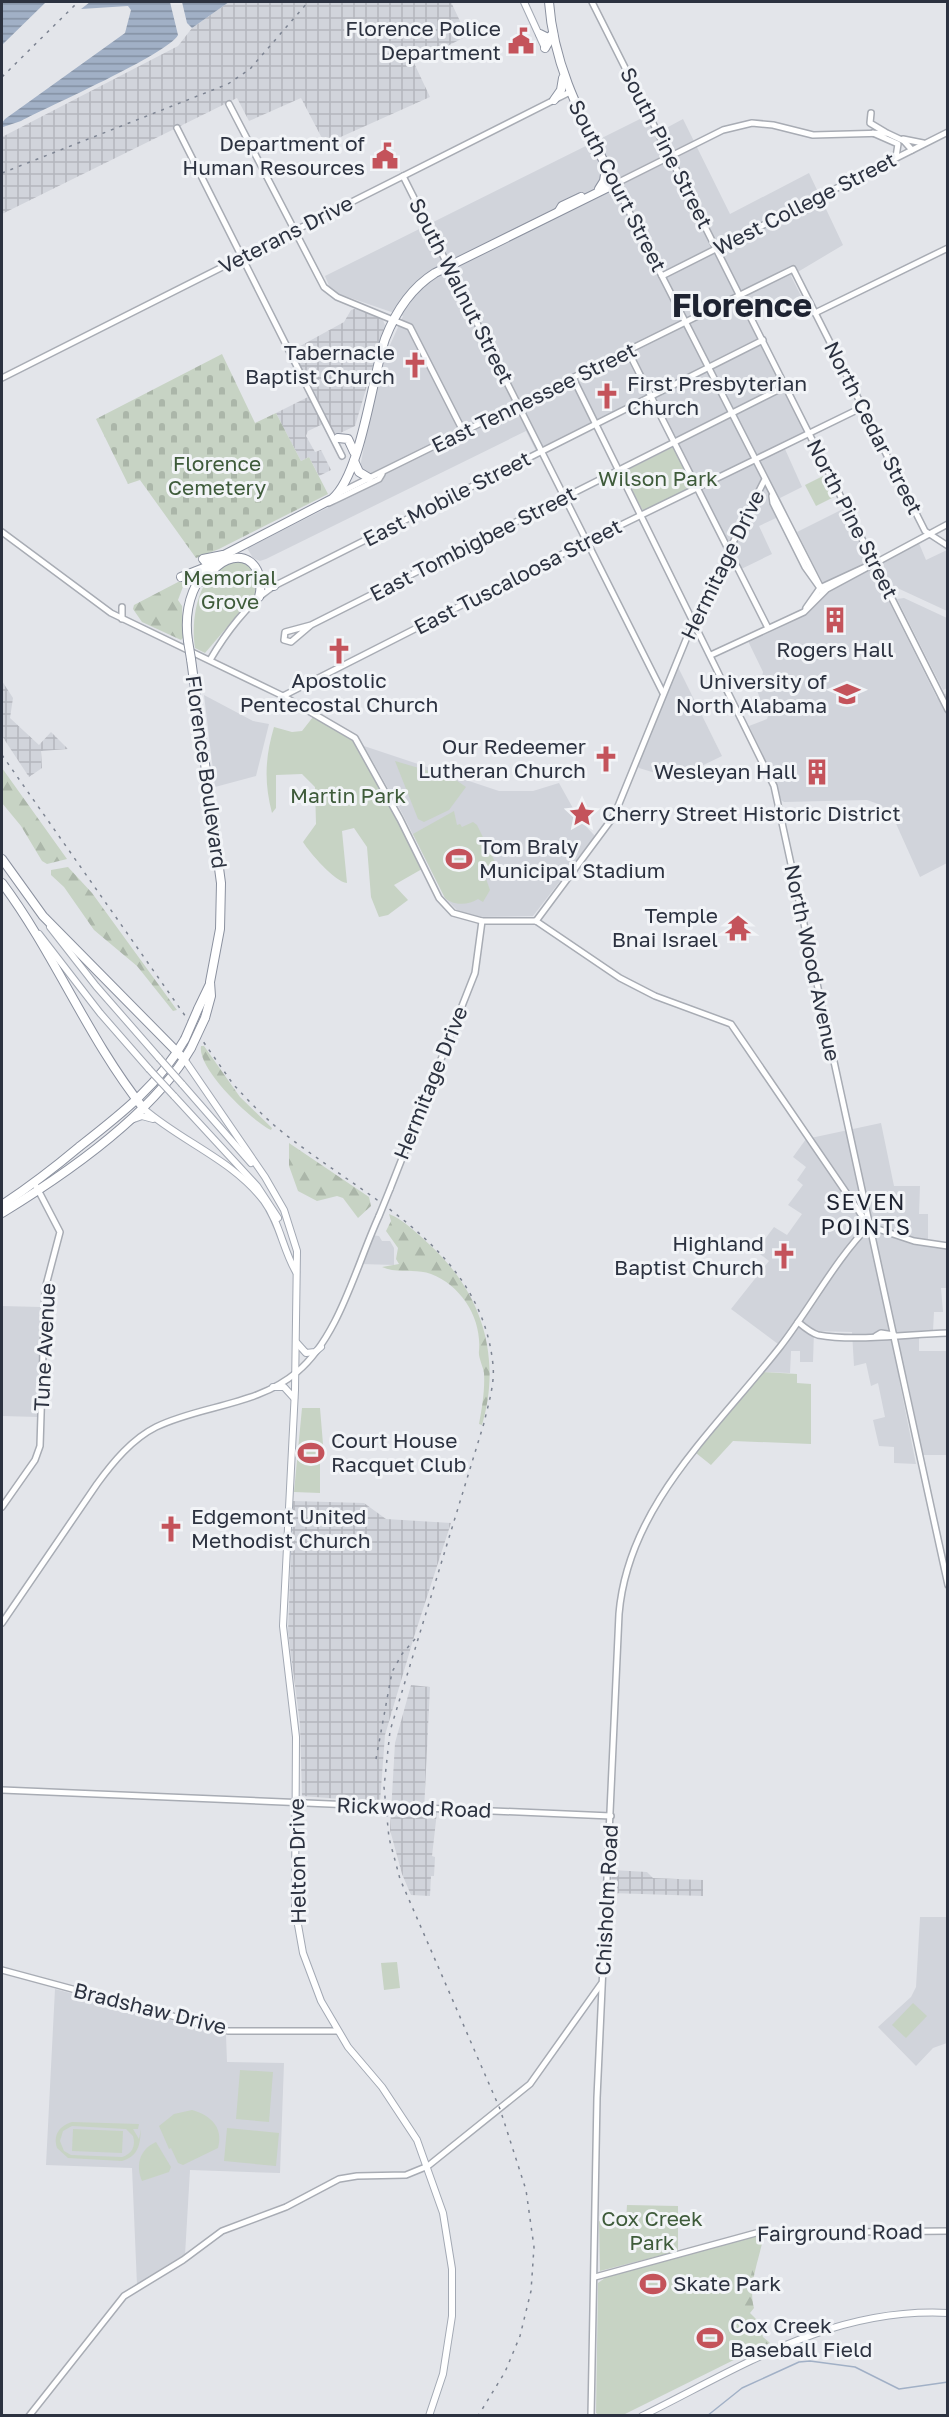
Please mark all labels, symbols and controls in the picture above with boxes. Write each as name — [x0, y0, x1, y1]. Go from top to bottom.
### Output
place label: Florence Police Department — [345, 15, 501, 65]
public building icon: Florence Police Department — [506, 26, 536, 56]
street label: South Pine Street — [615, 63, 719, 232]
street label: South Court Street — [563, 95, 672, 276]
place label: Department of Human Resources — [182, 130, 365, 180]
public building icon: Department of Human Resources — [370, 141, 400, 171]
street label: West College Street — [709, 146, 900, 260]
street label: Veterans Drive — [214, 189, 357, 279]
street label: South Walnut Street — [404, 193, 520, 388]
district label: Florence — [672, 285, 812, 324]
street label: East Tennessee Street — [427, 336, 640, 458]
street label: North Cedar Street — [819, 337, 929, 518]
place label: Tabernacle Baptist Church — [245, 339, 395, 389]
church icon: Tabernacle Baptist Church — [400, 350, 430, 380]
place label: First Presbyterian Church — [627, 370, 807, 420]
church icon: First Presbyterian Church — [592, 381, 622, 411]
street label: North Pine Street — [801, 434, 904, 603]
street label: East Mobile Street — [358, 445, 535, 552]
park label: Florence Cemetery — [168, 450, 266, 500]
park label: Wilson Park — [598, 465, 718, 491]
street label: East Tombigbee Street — [365, 480, 580, 606]
street label: Hermitage Drive — [675, 486, 770, 644]
street label: East Tuscaloosa Street — [409, 512, 626, 640]
park label: Memorial Grove — [183, 564, 277, 614]
building icon: Rogers Hall — [820, 605, 850, 635]
church icon: Apostolic Pentecostal Church — [324, 636, 354, 666]
place label: Rogers Hall — [776, 636, 894, 662]
place label: Apostolic Pentecostal Church — [240, 667, 438, 717]
place label: University of North Alabama — [676, 668, 827, 718]
street label: Florence Boulevard — [181, 673, 233, 870]
school or university icon: University of North Alabama — [832, 679, 862, 709]
place label: Our Redeemer Lutheran Church — [418, 733, 586, 783]
church icon: Our Redeemer Lutheran Church — [591, 744, 621, 774]
building icon: Wesleyan Hall — [802, 757, 832, 787]
place label: Wesleyan Hall — [654, 758, 797, 784]
park label: Martin Park — [290, 782, 406, 808]
place icon: Cherry Street Historic District — [567, 799, 597, 829]
place label: Cherry Street Historic District — [602, 800, 901, 826]
place label: Tom Braly Municipal Stadium — [479, 833, 665, 883]
sports icon: Tom Braly Municipal Stadium — [444, 844, 474, 874]
street label: North Wood Avenue — [779, 862, 847, 1064]
place label: Temple Bnai Israel — [612, 902, 718, 952]
temple icon: Temple Bnai Israel — [723, 913, 753, 943]
street label: Hermitage Drive — [387, 1002, 473, 1163]
district label: SEVEN POINTS — [821, 1188, 911, 1240]
place label: Highland Baptist Church — [614, 1230, 764, 1280]
church icon: Highland Baptist Church — [769, 1241, 799, 1271]
street label: Tune Avenue — [28, 1282, 60, 1412]
place label: Court House Racquet Club — [331, 1427, 466, 1477]
sports icon: Court House Racquet Club — [296, 1438, 326, 1468]
place label: Edgemont United Methodist Church — [191, 1503, 371, 1553]
church icon: Edgemont United Methodist Church — [156, 1514, 186, 1544]
street label: Rickwood Road — [336, 1791, 492, 1823]
street label: Helton Drive — [283, 1798, 311, 1924]
street label: Chisholm Road — [589, 1824, 623, 1976]
street label: Bradshaw Drive — [71, 1976, 229, 2040]
park label: Cox Creek Park — [601, 2205, 703, 2255]
street label: Fairground Road — [757, 2218, 923, 2246]
sports icon: Skate Park — [638, 2269, 668, 2299]
place label: Skate Park — [673, 2270, 781, 2296]
place label: Cox Creek Baseball Field — [730, 2312, 872, 2362]
sports icon: Cox Creek Baseball Field — [695, 2323, 725, 2353]

